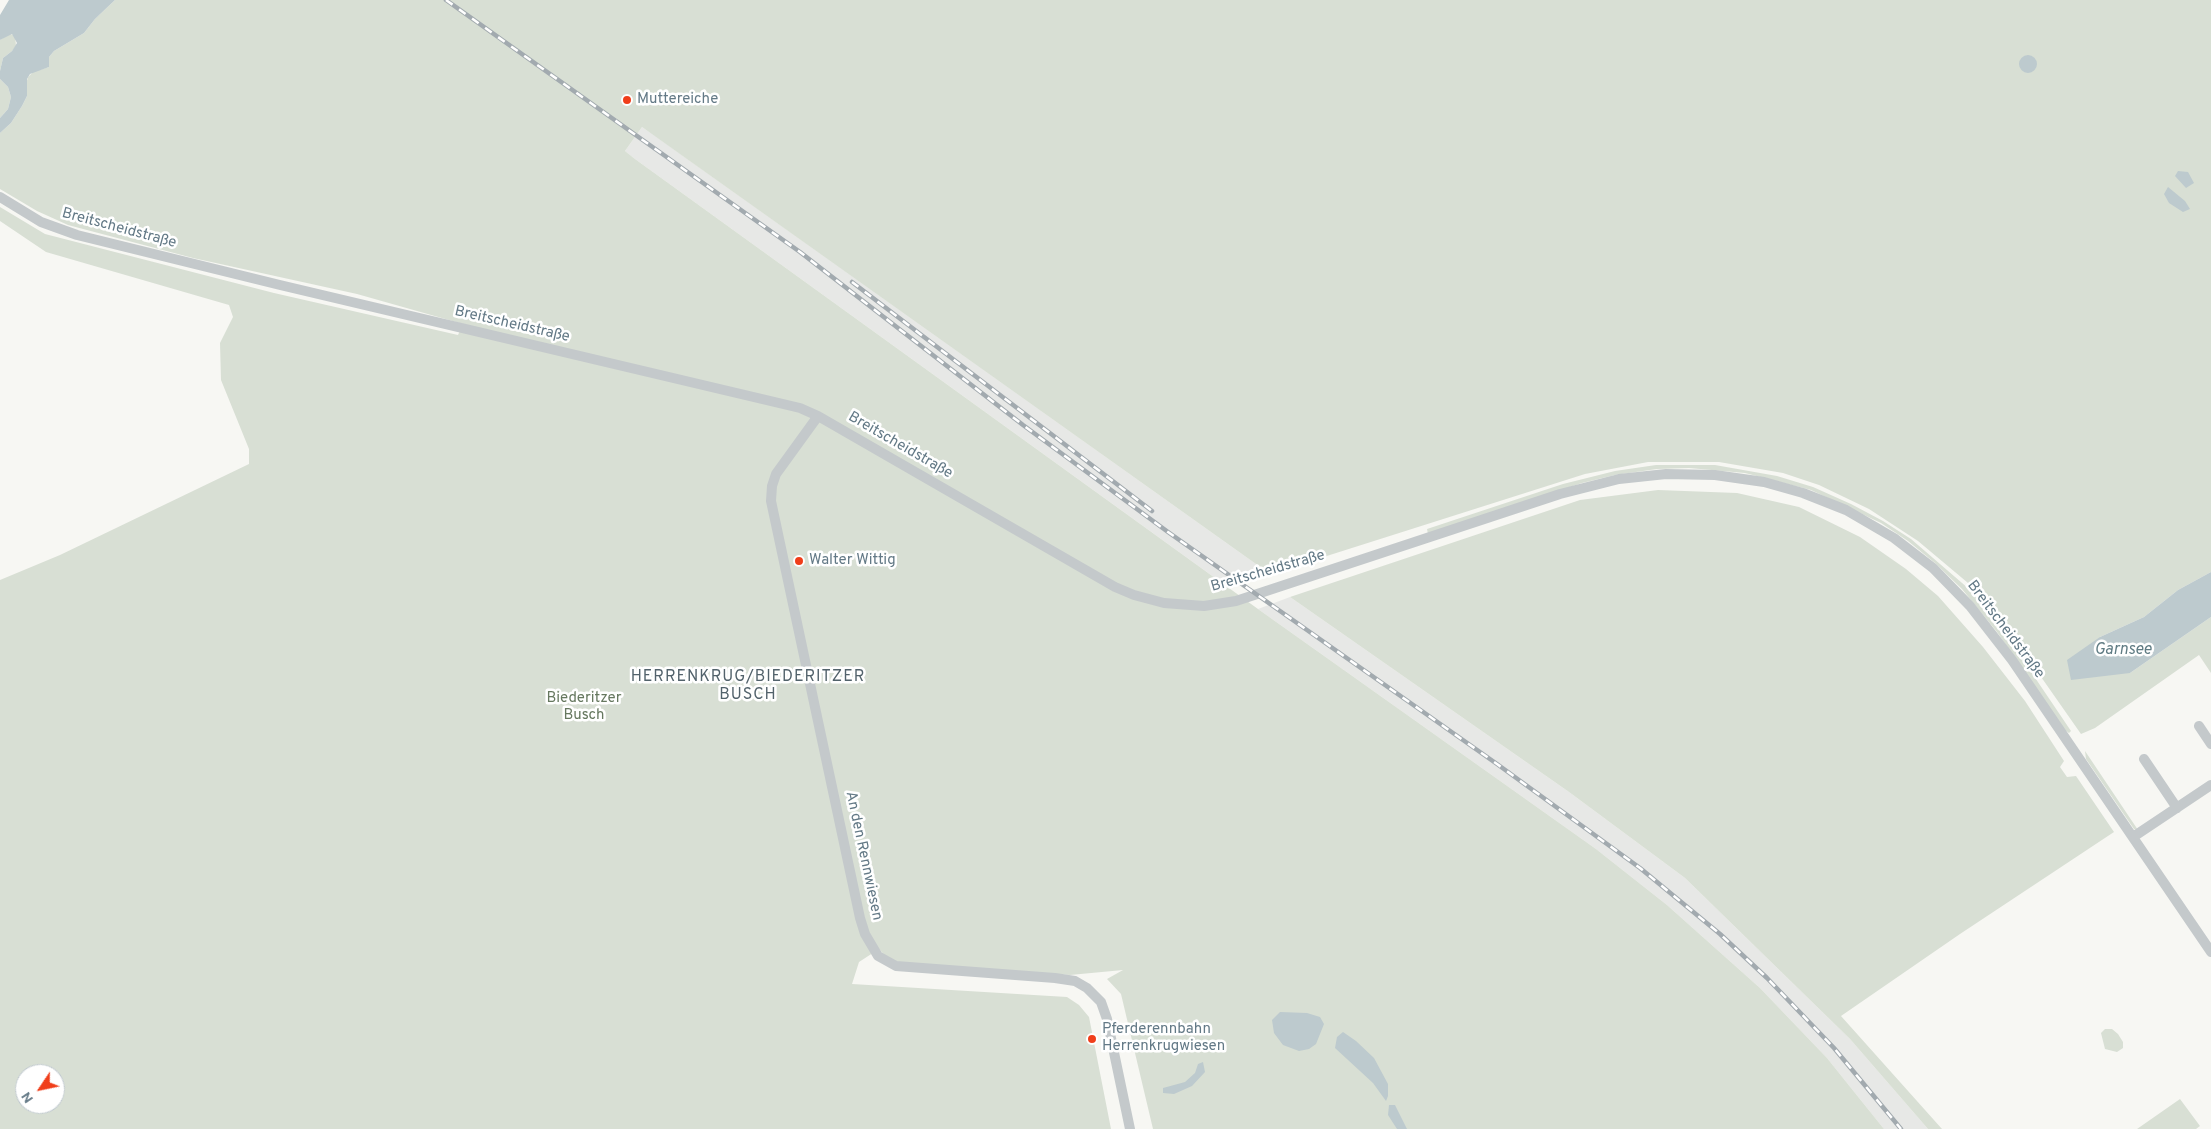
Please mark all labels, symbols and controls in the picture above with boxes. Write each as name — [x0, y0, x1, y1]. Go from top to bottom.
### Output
place label: Muttereiche — [637, 91, 718, 109]
marker: Muttereiche — [621, 94, 633, 106]
street label: Breitscheidstraße — [60, 205, 178, 253]
street label: Breitscheidstraße — [453, 303, 571, 347]
street label: Breitscheidstraße — [844, 409, 956, 483]
street label: Breitscheidstraße — [1209, 547, 1327, 597]
place label: Walter Wittig — [809, 552, 896, 570]
marker: Walter Wittig — [793, 555, 805, 567]
street label: Breitscheidstraße — [1962, 578, 2048, 682]
water label: Garnsee — [2094, 641, 2152, 661]
district label: HERRENKRUG/BIEDERITZER BUSCH — [628, 668, 868, 706]
park label: Biederitzer Busch — [546, 690, 622, 725]
street label: An den Rennwiesen — [841, 790, 885, 922]
place label: Pferderennbahn Herrenkrugwiesen — [1102, 1021, 1225, 1056]
marker: Pferderennbahn Herrenkrugwiesen — [1086, 1033, 1098, 1045]
north arrow — [15, 1064, 65, 1114]
text: N — [18, 1088, 38, 1106]

